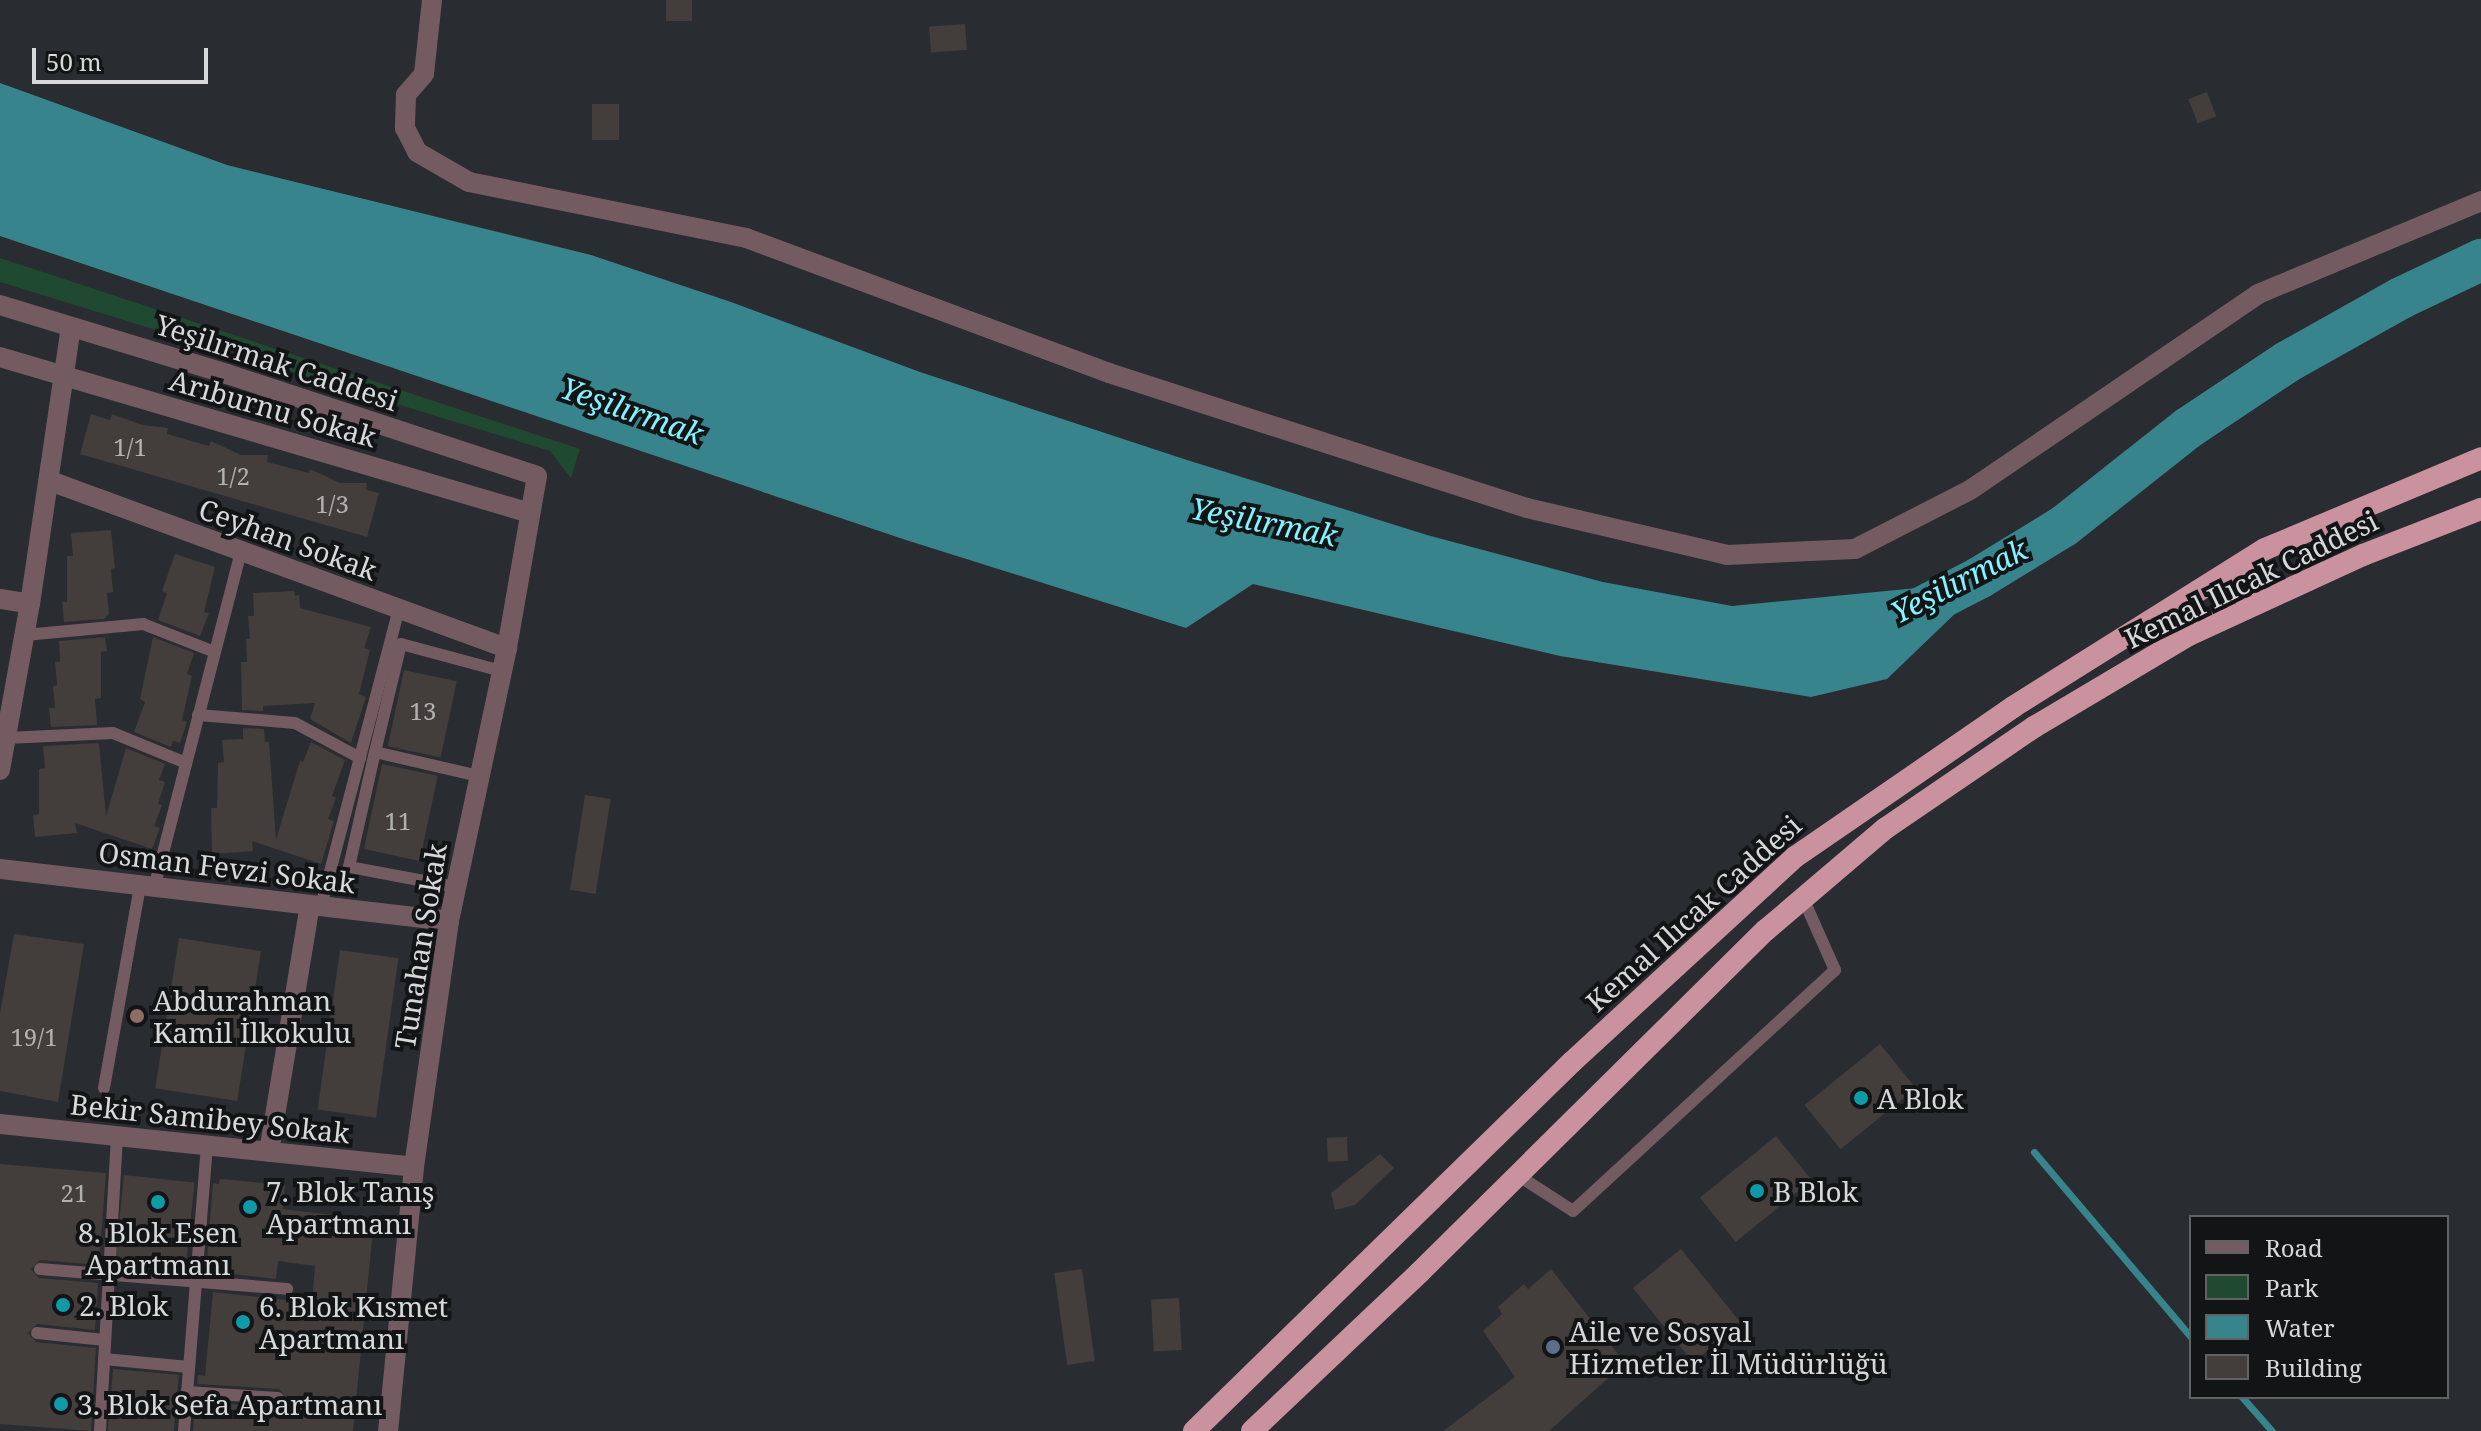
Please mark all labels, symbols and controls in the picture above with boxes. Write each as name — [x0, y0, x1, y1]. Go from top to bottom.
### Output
scale bar — [36, 32, 212, 82]
text: 50 m — [46, 45, 102, 78]
street label: Yeşilırmak Caddesi — [152, 307, 402, 417]
street label: Arıburnu Sokak — [166, 362, 380, 454]
water label: Yeşilırmak — [556, 370, 708, 452]
house number: 1/1 — [113, 433, 147, 461]
house number: 1/2 — [216, 462, 250, 490]
house number: 1/3 — [315, 490, 349, 518]
water label: Yeşilırmak — [1188, 490, 1340, 554]
street label: Ceyhan Sokak — [194, 491, 382, 587]
street label: Kemal Ilıcak Caddesi — [2119, 503, 2383, 655]
water label: Yeşilırmak — [1885, 531, 2033, 631]
house number: 13 — [410, 697, 436, 725]
house number: 11 — [385, 807, 411, 835]
street label: Kemal Ilıcak Caddesi — [1579, 808, 1807, 1018]
street label: Osman Fevzi Sokak — [97, 835, 357, 899]
street label: Tunahan Sokak — [387, 841, 453, 1051]
place label: Abdurahman Kamil İlkokulu — [153, 983, 351, 1049]
marker: Abdurahman Kamil İlkokulu — [128, 1007, 146, 1025]
house number: 19/1 — [10, 1023, 58, 1051]
place label: A Blok — [1877, 1081, 1964, 1115]
street label: Bekir Samibey Sokak — [69, 1087, 351, 1149]
marker: A Blok — [1852, 1089, 1870, 1107]
place label: 7. Blok Tanış Apartmanı — [266, 1174, 434, 1240]
place label: B Blok — [1773, 1174, 1858, 1208]
house number: 21 — [61, 1179, 87, 1207]
marker: B Blok — [1748, 1182, 1766, 1200]
marker: 8. Blok Esen Apartmanı — [149, 1193, 167, 1211]
marker: 7. Blok Tanış Apartmanı — [241, 1198, 259, 1216]
place label: 8. Blok Esen Apartmanı — [78, 1215, 238, 1281]
legend — [2189, 1215, 2449, 1399]
text: Road — [2265, 1231, 2323, 1264]
text: Park — [2265, 1271, 2318, 1304]
place label: 2. Blok — [79, 1288, 168, 1322]
place label: 6. Blok Kısmet Apartmanı — [259, 1289, 448, 1355]
marker: 2. Blok — [54, 1296, 72, 1314]
text: Water — [2265, 1311, 2335, 1344]
marker: 6. Blok Kısmet Apartmanı — [234, 1313, 252, 1331]
place label: Aile ve Sosyal Hizmetler İl Müdürlüğü — [1569, 1314, 1888, 1380]
marker: Aile ve Sosyal Hizmetler İl Müdürlüğü — [1544, 1338, 1562, 1356]
text: Building — [2265, 1351, 2362, 1384]
place label: 3. Blok Sefa Apartmanı — [77, 1387, 382, 1421]
marker: 3. Blok Sefa Apartmanı — [52, 1395, 70, 1413]

